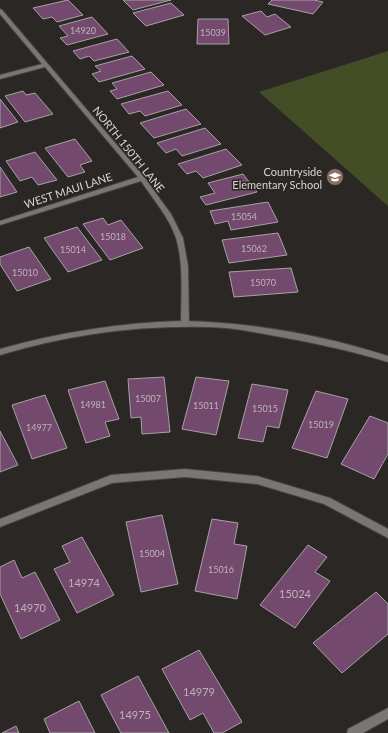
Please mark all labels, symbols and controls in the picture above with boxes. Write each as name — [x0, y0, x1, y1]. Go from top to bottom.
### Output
house number: 14920 — [70, 25, 96, 36]
house number: 15039 — [200, 27, 226, 38]
street label: NORTH 150TH LANE — [91, 104, 167, 194]
place label: Countryside Elementary School — [232, 165, 322, 191]
school or university icon: Countryside Elementary School — [325, 167, 345, 187]
street label: WEST MAUI LANE — [22, 170, 114, 210]
house number: 15054 — [231, 211, 257, 222]
house number: 15018 — [100, 231, 126, 242]
house number: 15062 — [241, 243, 267, 254]
house number: 15014 — [60, 244, 86, 255]
house number: 15010 — [12, 267, 38, 278]
house number: 15070 — [250, 277, 276, 288]
house number: 15007 — [135, 393, 161, 404]
house number: 14981 — [80, 399, 106, 410]
house number: 15011 — [193, 400, 219, 411]
house number: 15015 — [252, 403, 278, 414]
house number: 15019 — [308, 419, 334, 430]
house number: 14977 — [26, 422, 52, 433]
house number: 15004 — [139, 548, 165, 559]
house number: 15016 — [208, 564, 234, 575]
house number: 14974 — [68, 576, 101, 589]
house number: 15024 — [279, 587, 312, 600]
house number: 14970 — [14, 601, 47, 614]
house number: 14979 — [183, 685, 215, 698]
house number: 14975 — [119, 708, 151, 721]

